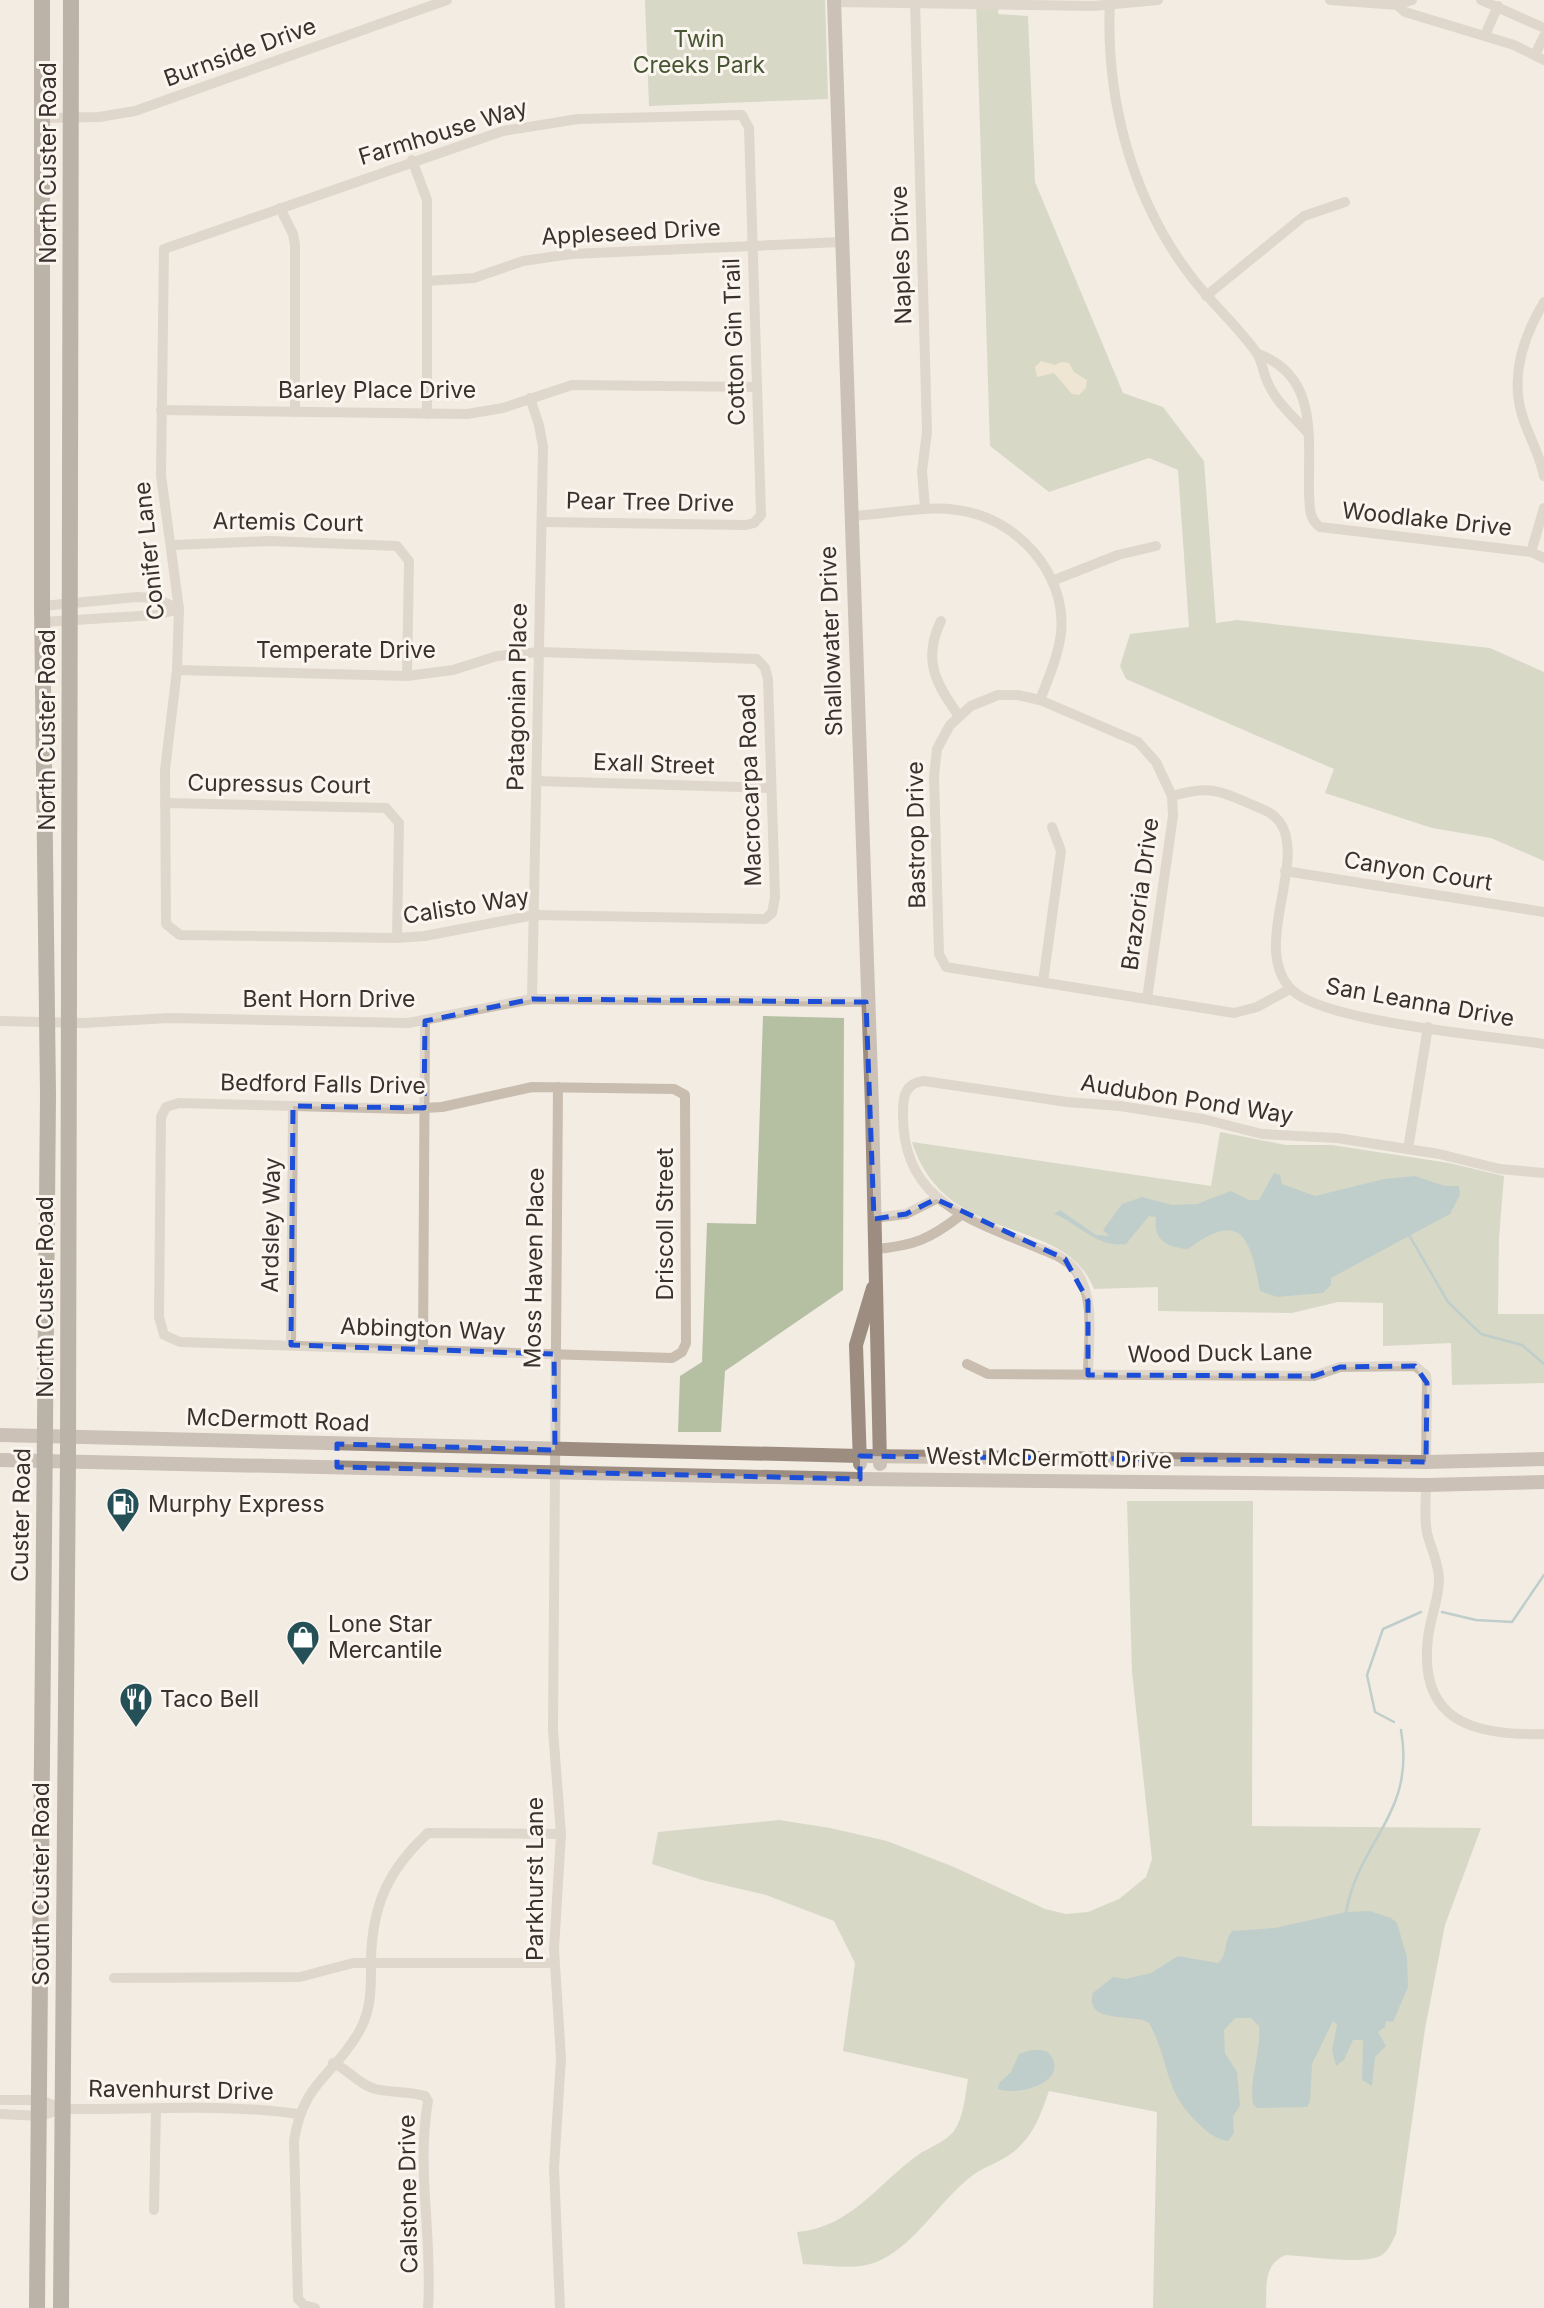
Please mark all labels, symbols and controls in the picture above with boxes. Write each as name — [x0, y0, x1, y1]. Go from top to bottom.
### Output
street label: Burnside Drive — [160, 11, 320, 93]
park label: Twin Creeks Park — [633, 25, 766, 79]
street label: North Custer Road — [34, 62, 62, 264]
street label: Farmhouse Way — [355, 93, 531, 171]
street label: Naples Drive — [885, 185, 917, 325]
street label: Appleseed Drive — [541, 213, 721, 251]
street label: Cotton Gin Trail — [717, 258, 751, 426]
street label: Barley Place Drive — [278, 376, 476, 404]
street label: Conifer Lane — [128, 480, 170, 622]
street label: Pear Tree Drive — [566, 487, 734, 517]
street label: Woodlake Drive — [1341, 496, 1513, 542]
street label: Artemis Court — [212, 507, 364, 537]
street label: Shallowater Drive — [814, 545, 848, 737]
street label: Patagonian Place — [501, 603, 533, 791]
street label: North Custer Road — [33, 629, 61, 831]
street label: Temperate Drive — [256, 636, 436, 664]
street label: Macrocarpa Road — [733, 693, 767, 887]
street label: Exall Street — [593, 748, 716, 780]
street label: Bastrop Drive — [901, 761, 931, 909]
street label: Cupressus Court — [187, 768, 371, 800]
street label: Brazoria Drive — [1115, 816, 1165, 972]
street label: Canyon Court — [1342, 845, 1495, 897]
street label: Calisto Way — [401, 882, 531, 930]
street label: San Leanna Drive — [1324, 972, 1516, 1032]
street label: Bent Horn Drive — [242, 985, 416, 1013]
street label: Bedford Falls Drive — [220, 1068, 426, 1100]
street label: Audubon Pond Way — [1079, 1068, 1295, 1130]
street label: Driscoll Street — [651, 1147, 679, 1300]
street label: Ardsley Way — [256, 1157, 286, 1293]
street label: Moss Haven Place — [518, 1167, 550, 1369]
street label: North Custer Road — [31, 1196, 59, 1398]
street label: Abbington Way — [340, 1312, 506, 1346]
street label: Wood Duck Lane — [1127, 1337, 1313, 1369]
street label: McDermott Road — [186, 1403, 370, 1437]
street label: West McDermott Drive — [926, 1442, 1172, 1474]
street label: Custer Road — [6, 1448, 36, 1582]
fuel station icon: Murphy Express — [104, 1485, 142, 1534]
place label: Murphy Express — [148, 1490, 325, 1518]
place label: Lone Star Mercantile — [328, 1610, 442, 1664]
shop icon: Lone Star Mercantile — [284, 1618, 322, 1667]
restaurant icon: Taco Bell — [117, 1680, 155, 1729]
place label: Taco Bell — [160, 1685, 259, 1713]
street label: South Custer Road — [27, 1782, 55, 1986]
street label: Parkhurst Lane — [521, 1797, 549, 1961]
street label: Ravenhurst Drive — [88, 2074, 274, 2106]
street label: Calstone Drive — [393, 2114, 423, 2274]

